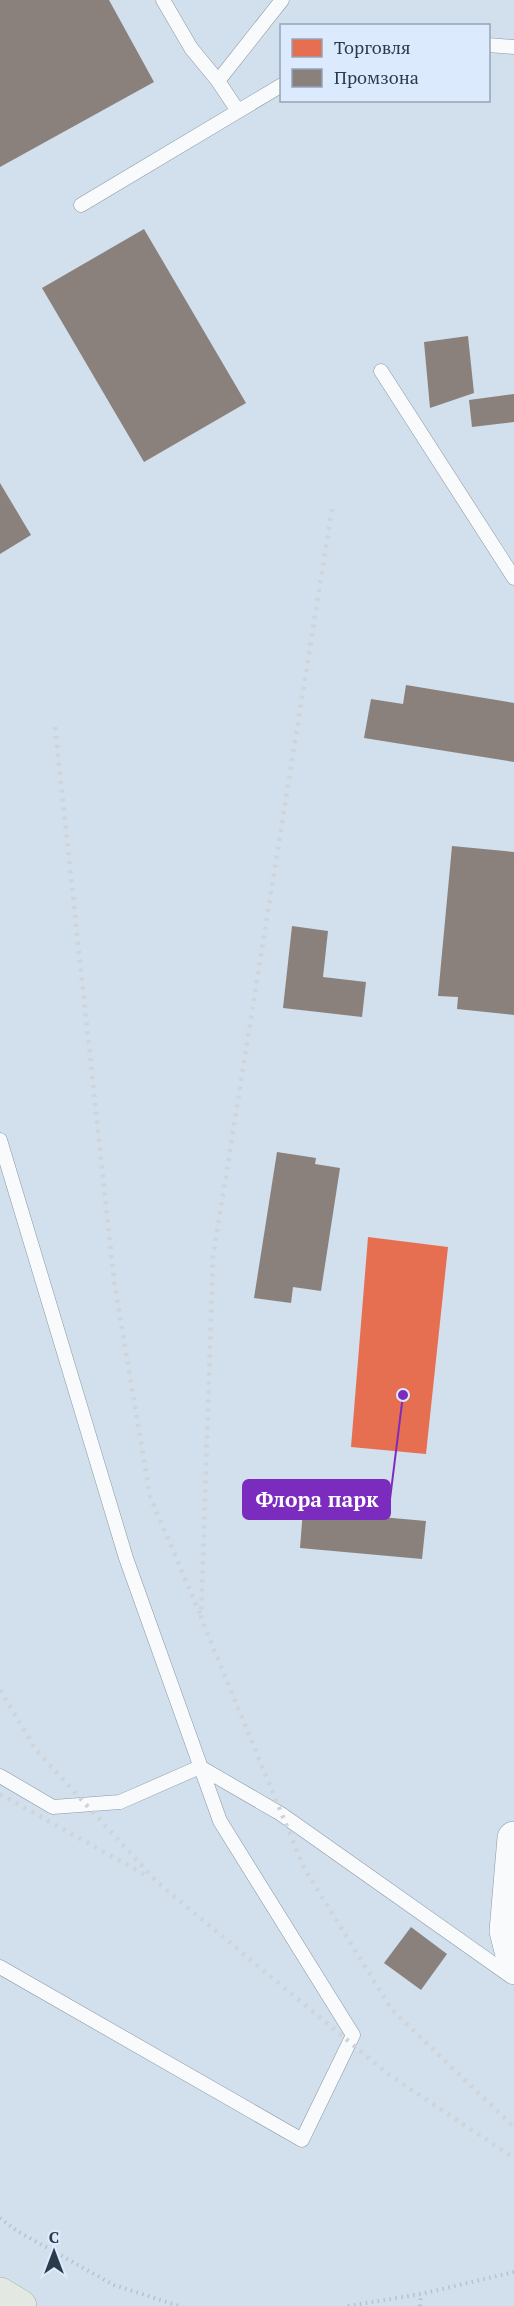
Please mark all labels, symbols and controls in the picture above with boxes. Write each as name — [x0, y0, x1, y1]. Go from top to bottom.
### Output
legend — [280, 24, 490, 102]
text: Торговля — [334, 35, 411, 59]
text: Промзона — [334, 65, 419, 89]
callout: Флора парк — [243, 1480, 390, 1519]
text: Флора парк — [256, 1485, 379, 1513]
north arrow — [24, 2222, 84, 2282]
text: С — [49, 2226, 59, 2248]

